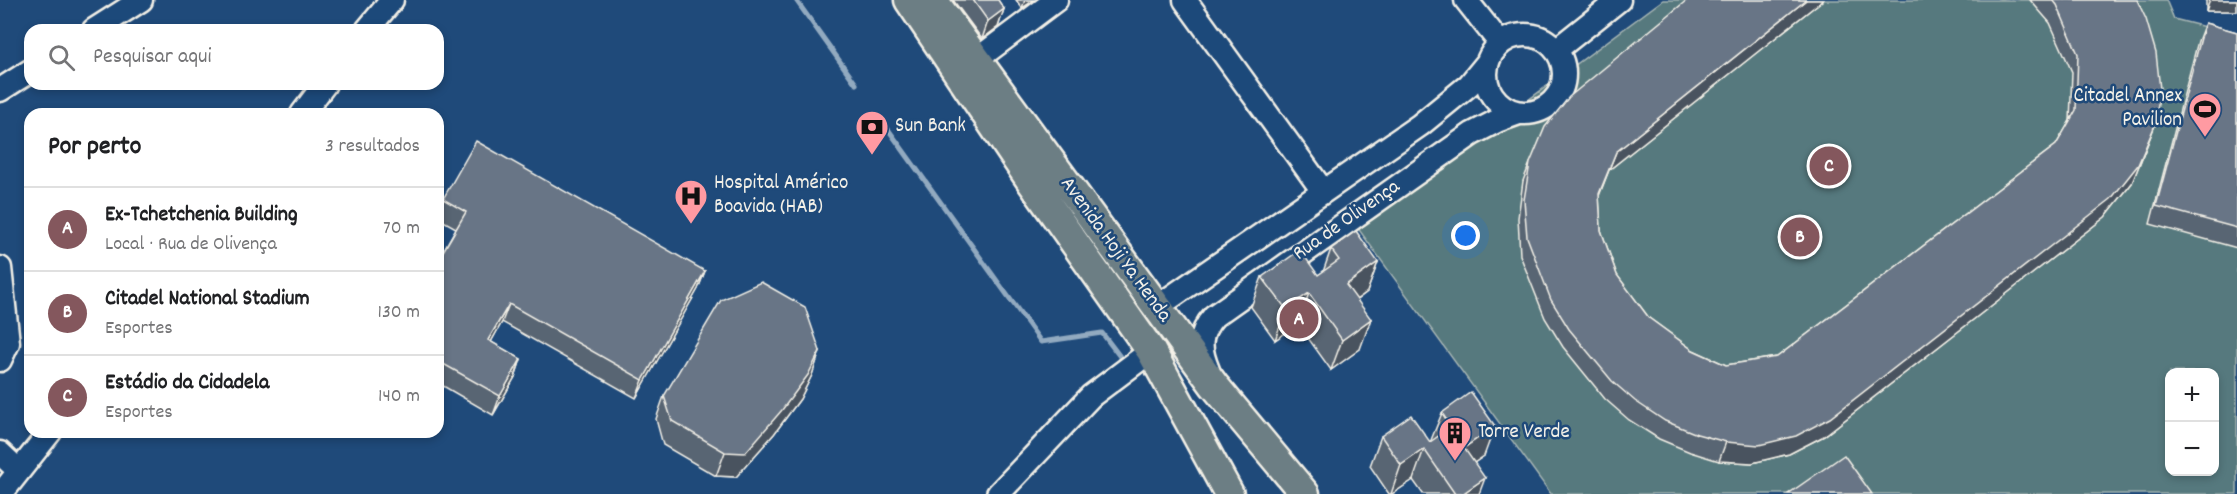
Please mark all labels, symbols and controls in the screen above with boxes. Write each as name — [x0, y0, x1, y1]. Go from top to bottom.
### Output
search box — [24, 24, 444, 90]
icon: search — [45, 41, 78, 74]
text: Pesquisar aqui — [93, 42, 212, 73]
place label: Citadel Annex Pavilion — [2073, 82, 2182, 136]
sports icon: Citadel Annex Pavilion — [2187, 91, 2223, 138]
bank icon: Sun Bank — [854, 109, 890, 156]
place label: Sun Bank — [895, 112, 966, 142]
text: Por perto — [48, 129, 141, 166]
text: 3 resultados — [325, 133, 420, 161]
pin: C — [1810, 144, 1848, 188]
place label: Hospital Américo Boavida (HAB) — [714, 169, 848, 223]
street label: Avenida Hoji Ya Henda — [1052, 171, 1179, 330]
street label: Rua de Olivença — [1287, 172, 1408, 269]
hospital icon: Hospital Américo Boavida (HAB) — [673, 178, 709, 225]
text: Ex-Tchetchenia Building — [105, 200, 298, 231]
pin: B — [1780, 214, 1820, 260]
text: A — [62, 215, 73, 243]
text: 70 m — [383, 215, 420, 243]
your location — [1451, 221, 1480, 250]
text: Local · Rua de Olivença — [105, 231, 277, 259]
text: Citadel National Stadium — [105, 284, 310, 315]
pin: A — [1280, 296, 1318, 342]
text: B — [63, 299, 72, 327]
text: 130 m — [378, 299, 420, 327]
text: Esportes — [105, 315, 173, 343]
text: Estádio da Cidadela — [105, 368, 269, 399]
map controls — [2165, 368, 2219, 476]
button: + — [2165, 368, 2219, 422]
text: C — [63, 383, 72, 411]
text: 140 m — [378, 383, 420, 411]
text: Esportes — [105, 399, 173, 427]
building icon: Torre Verde — [1437, 415, 1473, 462]
place label: Torre Verde — [1478, 418, 1570, 448]
button: − — [2165, 422, 2219, 476]

